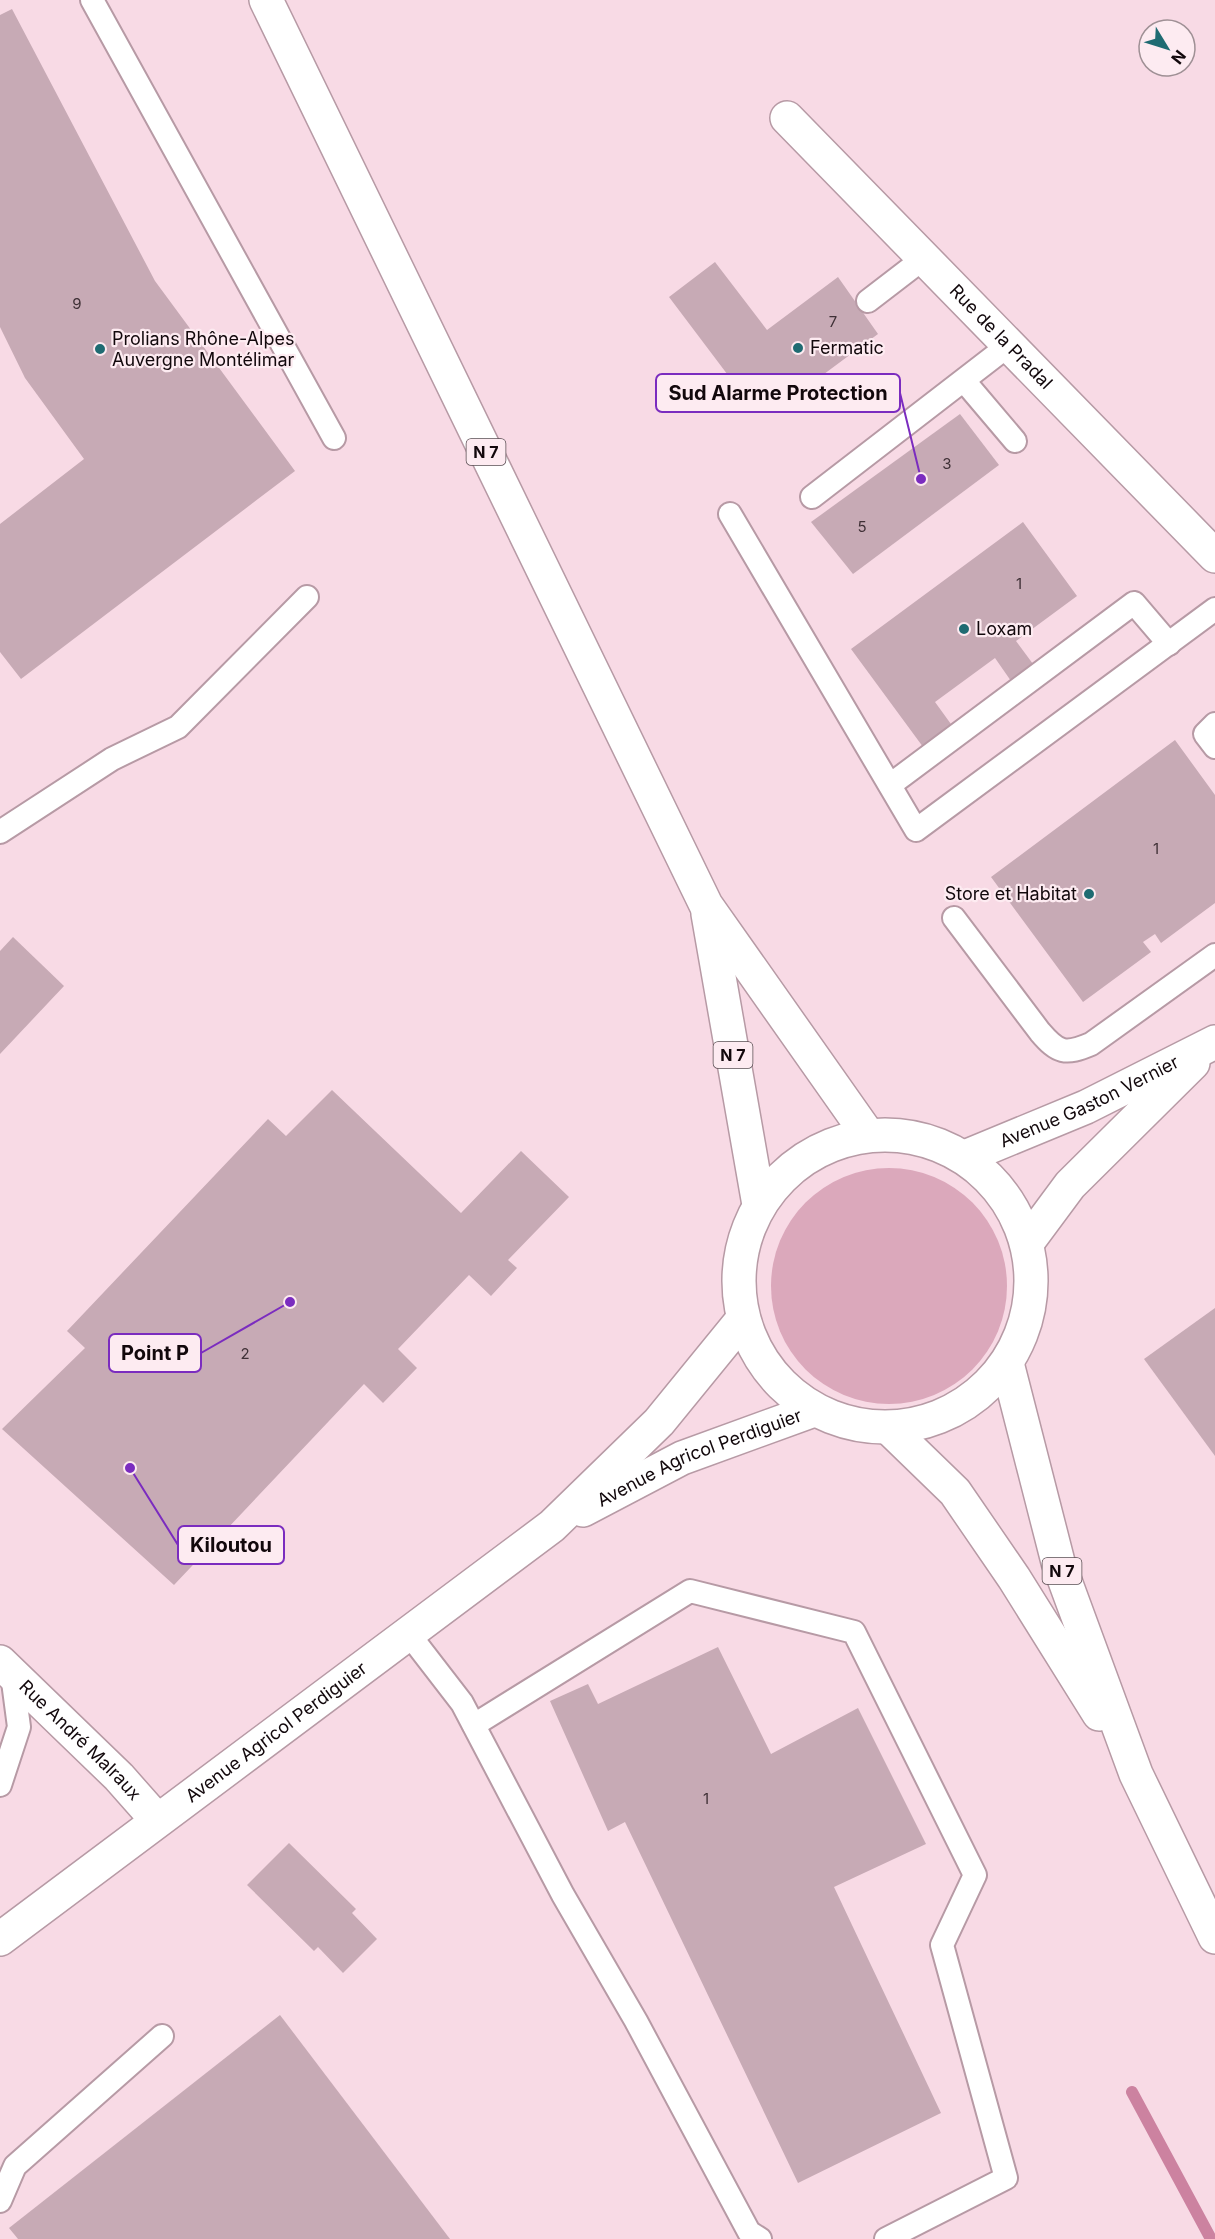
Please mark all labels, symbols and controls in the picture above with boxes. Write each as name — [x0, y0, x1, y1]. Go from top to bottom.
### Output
north arrow — [1137, 18, 1197, 78]
text: N — [1167, 46, 1190, 68]
street label: Rue de la Pradal — [946, 280, 1057, 393]
house number: 9 — [72, 294, 82, 313]
house number: 7 — [829, 312, 837, 331]
place label: Prolians Rhône-Alpes Auvergne Montélimar — [112, 328, 295, 370]
place label: Fermatic — [810, 337, 884, 358]
marker: Fermatic — [791, 341, 805, 355]
marker: Prolians Rhône-Alpes Auvergne Montélimar — [93, 342, 107, 356]
callout: Sud Alarme Protection — [656, 374, 900, 412]
text: Sud Alarme Protection — [668, 381, 888, 405]
road number: N 7 — [466, 439, 506, 465]
house number: 3 — [942, 454, 952, 473]
house number: 5 — [857, 517, 867, 536]
house number: 1 — [1016, 574, 1022, 593]
place label: Loxam — [976, 618, 1032, 639]
marker: Loxam — [957, 622, 971, 636]
house number: 1 — [1153, 839, 1159, 858]
place label: Store et Habitat — [945, 883, 1077, 904]
marker: Store et Habitat — [1082, 887, 1096, 901]
road number: N 7 — [714, 1042, 752, 1068]
street label: Avenue Gaston Vernier — [996, 1051, 1182, 1152]
callout: Point P — [109, 1334, 201, 1372]
text: Point P — [121, 1341, 189, 1365]
house number: 2 — [240, 1344, 250, 1363]
street label: Avenue Agricol Perdiguier — [593, 1404, 805, 1511]
callout: Kiloutou — [178, 1526, 284, 1564]
text: Kiloutou — [190, 1533, 272, 1557]
road number: N 7 — [1042, 1558, 1082, 1584]
street label: Avenue Agricol Perdiguier — [181, 1657, 371, 1806]
street label: Rue André Malraux — [15, 1676, 146, 1804]
house number: 1 — [703, 1789, 709, 1808]

